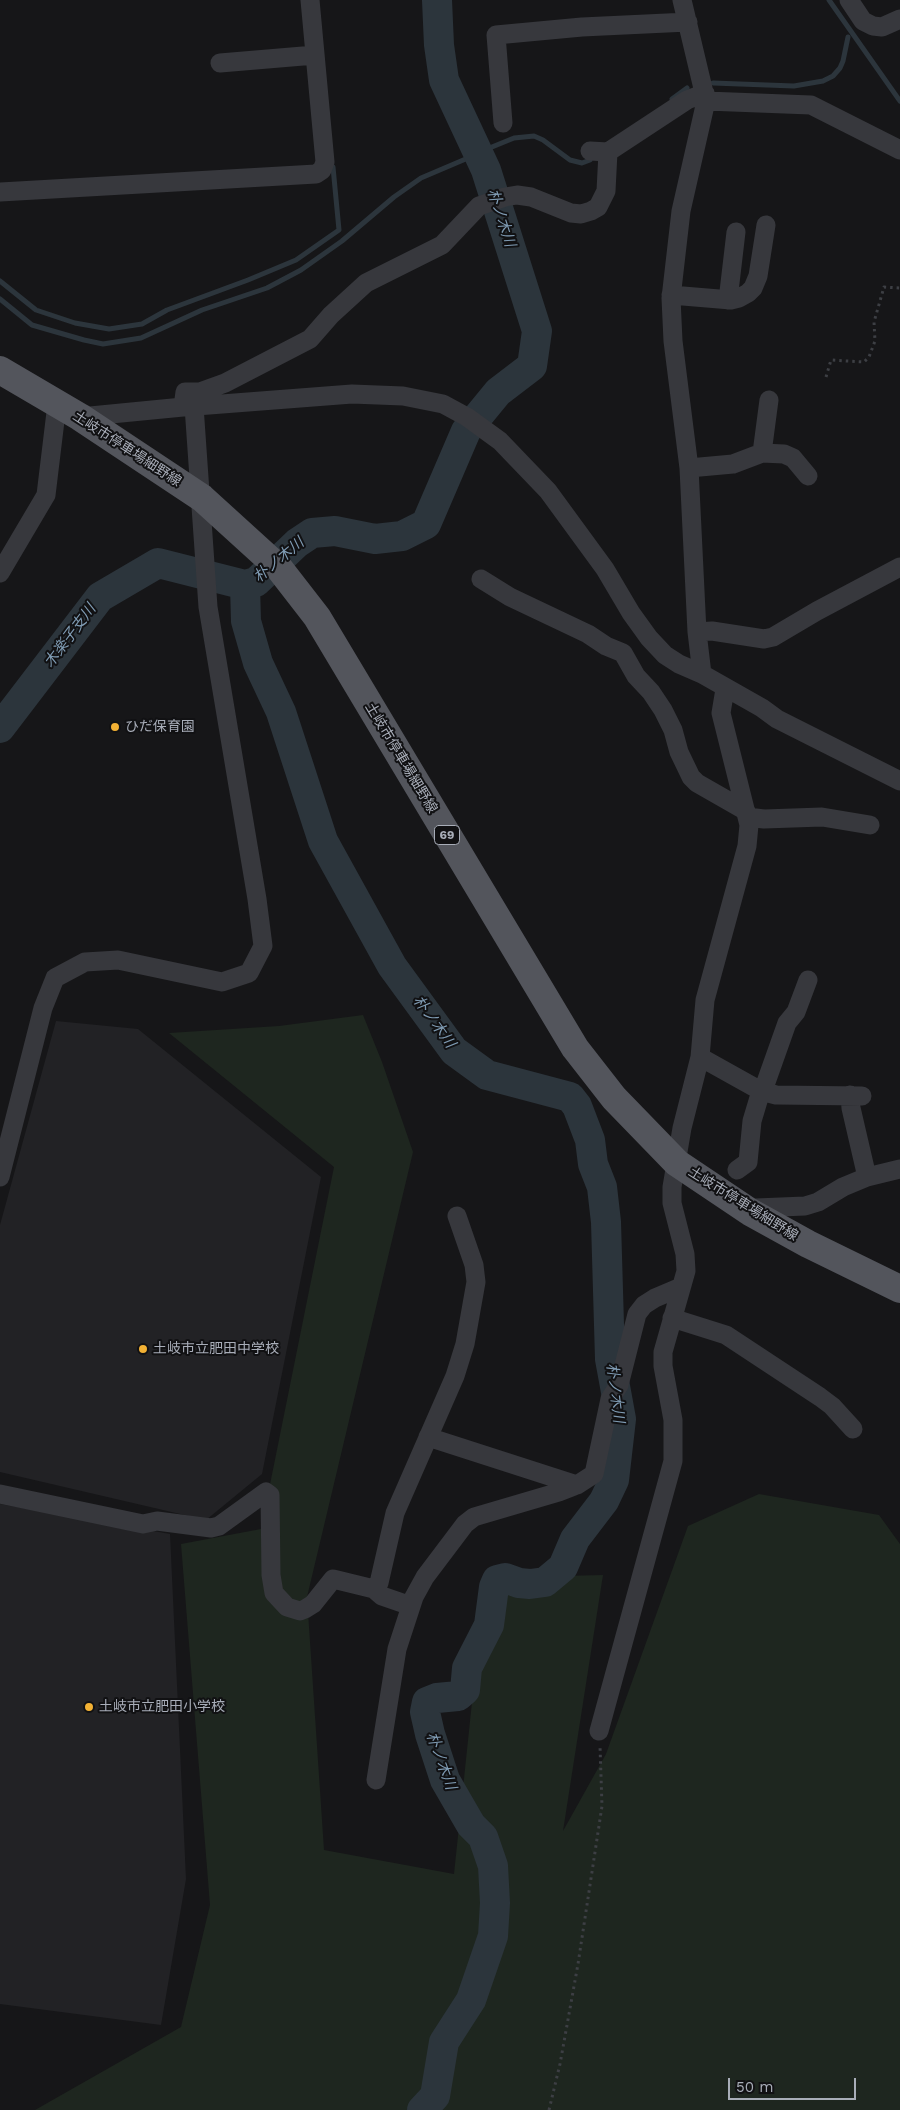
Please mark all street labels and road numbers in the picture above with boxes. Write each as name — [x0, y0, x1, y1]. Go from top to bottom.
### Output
street label: 土岐市停車場細野線 — [70, 408, 184, 490]
street label: 土岐市停車場細野線 — [361, 700, 441, 816]
road number: 69 — [434, 826, 460, 844]
street label: 土岐市停車場細野線 — [685, 1163, 801, 1245]

